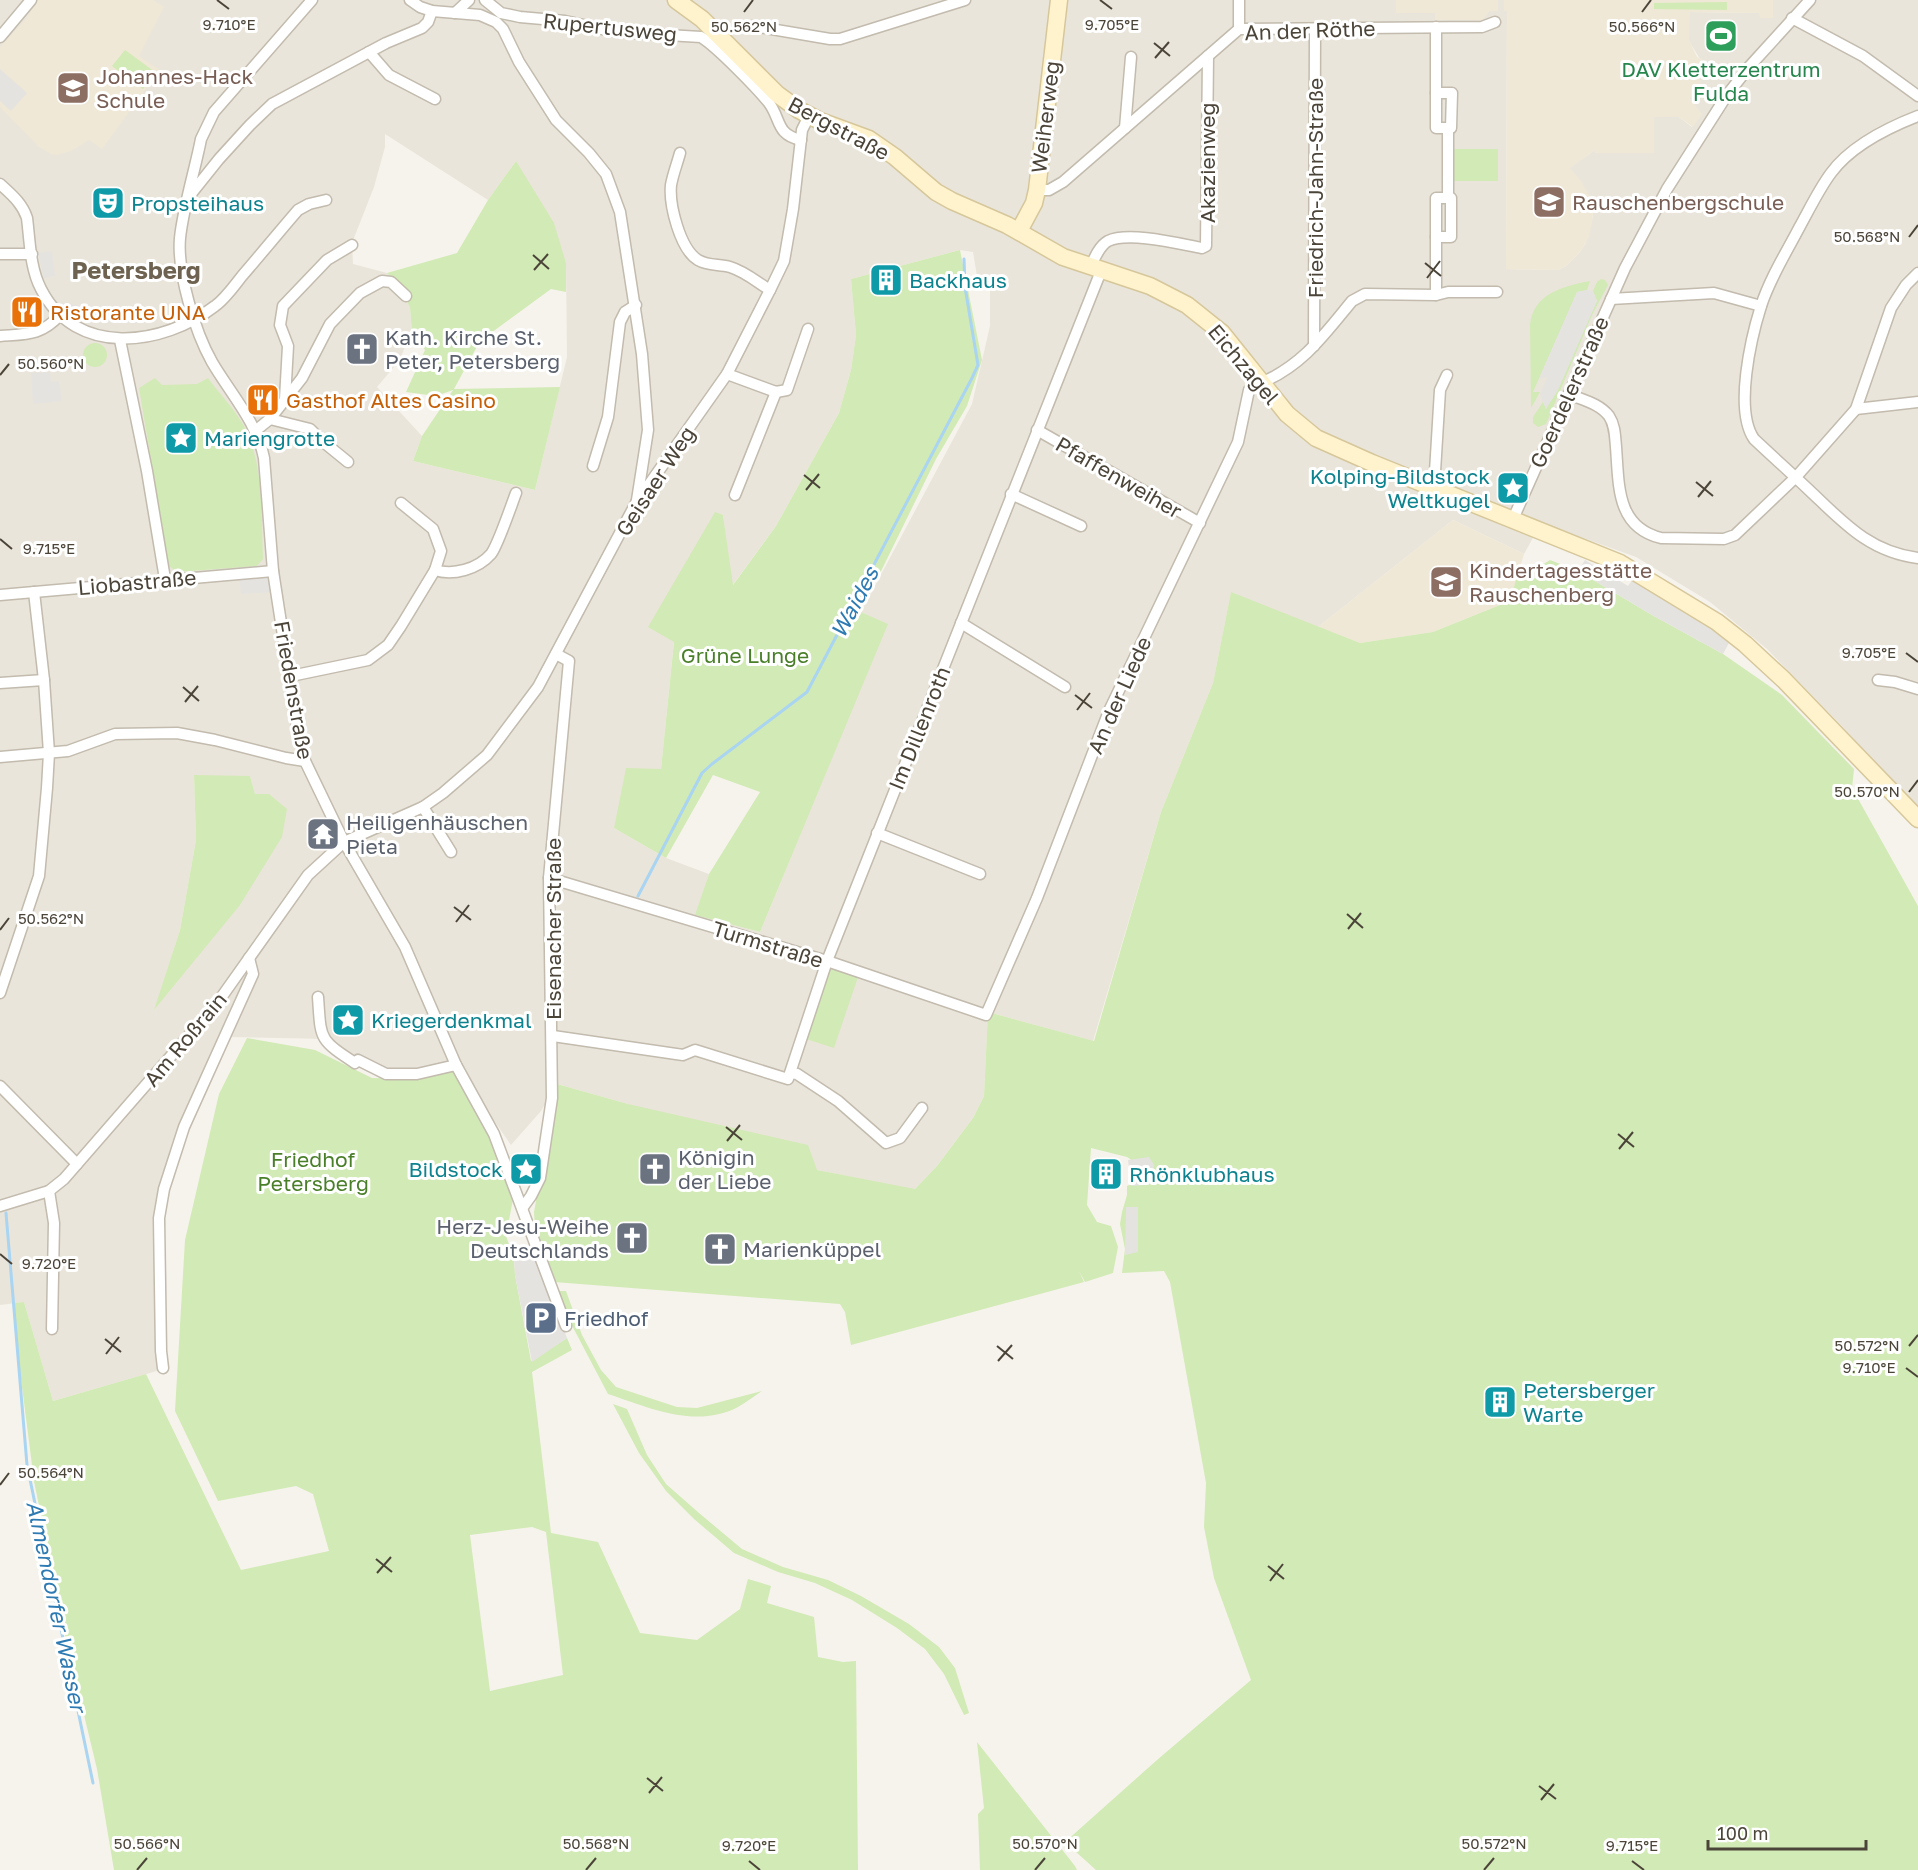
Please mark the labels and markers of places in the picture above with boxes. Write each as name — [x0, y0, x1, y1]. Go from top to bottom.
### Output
sports icon: DAV Kletterzentrum Fulda — [1703, 18, 1739, 54]
place label: DAV Kletterzentrum Fulda — [1621, 56, 1821, 106]
place label: Johannes-Hack Schule — [96, 63, 253, 113]
school or university icon: Johannes-Hack Schule — [55, 70, 91, 106]
school or university icon: Rauschenbergschule — [1531, 184, 1567, 220]
theatre icon: Propsteihaus — [90, 185, 126, 221]
place label: Rauschenbergschule — [1572, 189, 1784, 215]
place label: Propsteihaus — [131, 190, 264, 216]
building icon: Backhaus — [868, 262, 904, 298]
place label: Backhaus — [909, 267, 1007, 293]
restaurant icon: Ristorante UNA — [9, 294, 45, 330]
place label: Ristorante UNA — [50, 299, 206, 325]
place label: Kath. Kirche St. Peter, Petersberg — [385, 324, 560, 374]
church icon: Kath. Kirche St. Peter, Petersberg — [344, 331, 380, 367]
restaurant icon: Gasthof Altes Casino — [245, 382, 281, 418]
place label: Gasthof Altes Casino — [286, 387, 496, 413]
place icon: Mariengrotte — [163, 420, 199, 456]
place label: Mariengrotte — [204, 425, 335, 451]
place label: Kolping-Bildstock Weltkugel — [1310, 463, 1490, 513]
place icon: Kolping-Bildstock Weltkugel — [1495, 470, 1531, 506]
place label: Kindertagesstätte Rauschenberg — [1469, 557, 1652, 607]
school or university icon: Kindertagesstätte Rauschenberg — [1428, 564, 1464, 600]
place label: Heiligenhäuschen Pieta — [346, 809, 528, 859]
temple icon: Heiligenhäuschen Pieta — [305, 816, 341, 852]
place icon: Kriegerdenkmal — [330, 1002, 366, 1038]
place label: Kriegerdenkmal — [371, 1007, 532, 1033]
place label: Königin der Liebe — [678, 1144, 771, 1194]
place icon: Bildstock — [508, 1151, 544, 1187]
church icon: Königin der Liebe — [637, 1151, 673, 1187]
place label: Bildstock — [408, 1156, 503, 1182]
building icon: Rhönklubhaus — [1088, 1156, 1124, 1192]
place label: Rhönklubhaus — [1129, 1161, 1275, 1187]
place label: Herz-Jesu-Weihe Deutschlands — [436, 1213, 609, 1263]
church icon: Herz-Jesu-Weihe Deutschlands — [614, 1220, 650, 1256]
church icon: Marienküppel — [702, 1231, 738, 1267]
place label: Marienküppel — [743, 1236, 881, 1262]
parking icon: Friedhof — [523, 1300, 559, 1336]
place label: Friedhof — [564, 1305, 649, 1331]
place label: Petersberger Warte — [1523, 1377, 1655, 1427]
building icon: Petersberger Warte — [1482, 1384, 1518, 1420]

